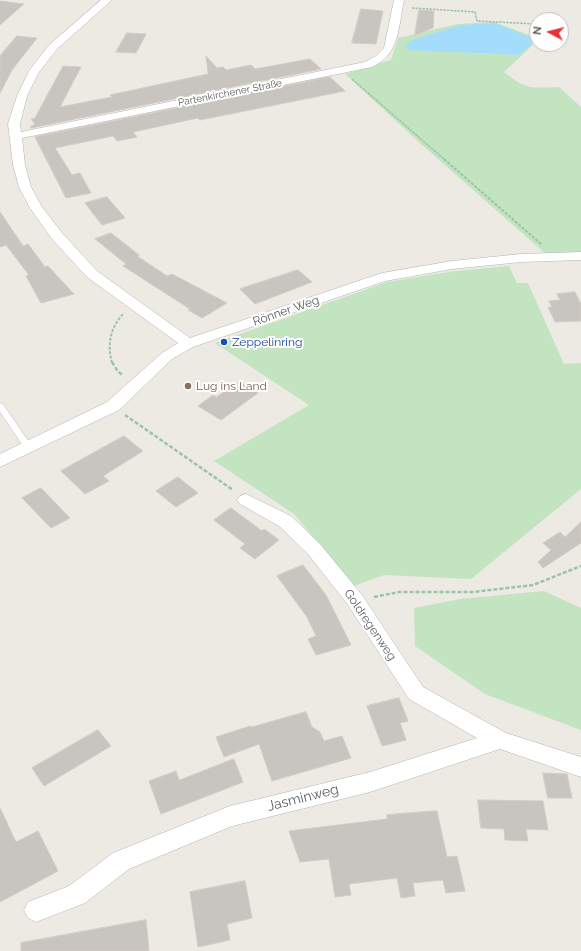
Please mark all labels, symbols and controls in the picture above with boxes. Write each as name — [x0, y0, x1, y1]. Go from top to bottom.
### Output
north arrow — [529, 12, 569, 52]
text: N — [531, 26, 545, 36]
street label: Partenkirchener Straße — [177, 77, 283, 109]
street label: Rönner Weg — [251, 293, 321, 329]
place label: Zeppelinring — [232, 335, 302, 349]
marker: Zeppelinring — [219, 337, 229, 347]
place label: Lug ins Land — [196, 379, 267, 393]
marker: Lug ins Land — [183, 381, 193, 391]
street label: Goldregenweg — [341, 587, 399, 663]
street label: Jasminweg — [266, 781, 340, 815]

